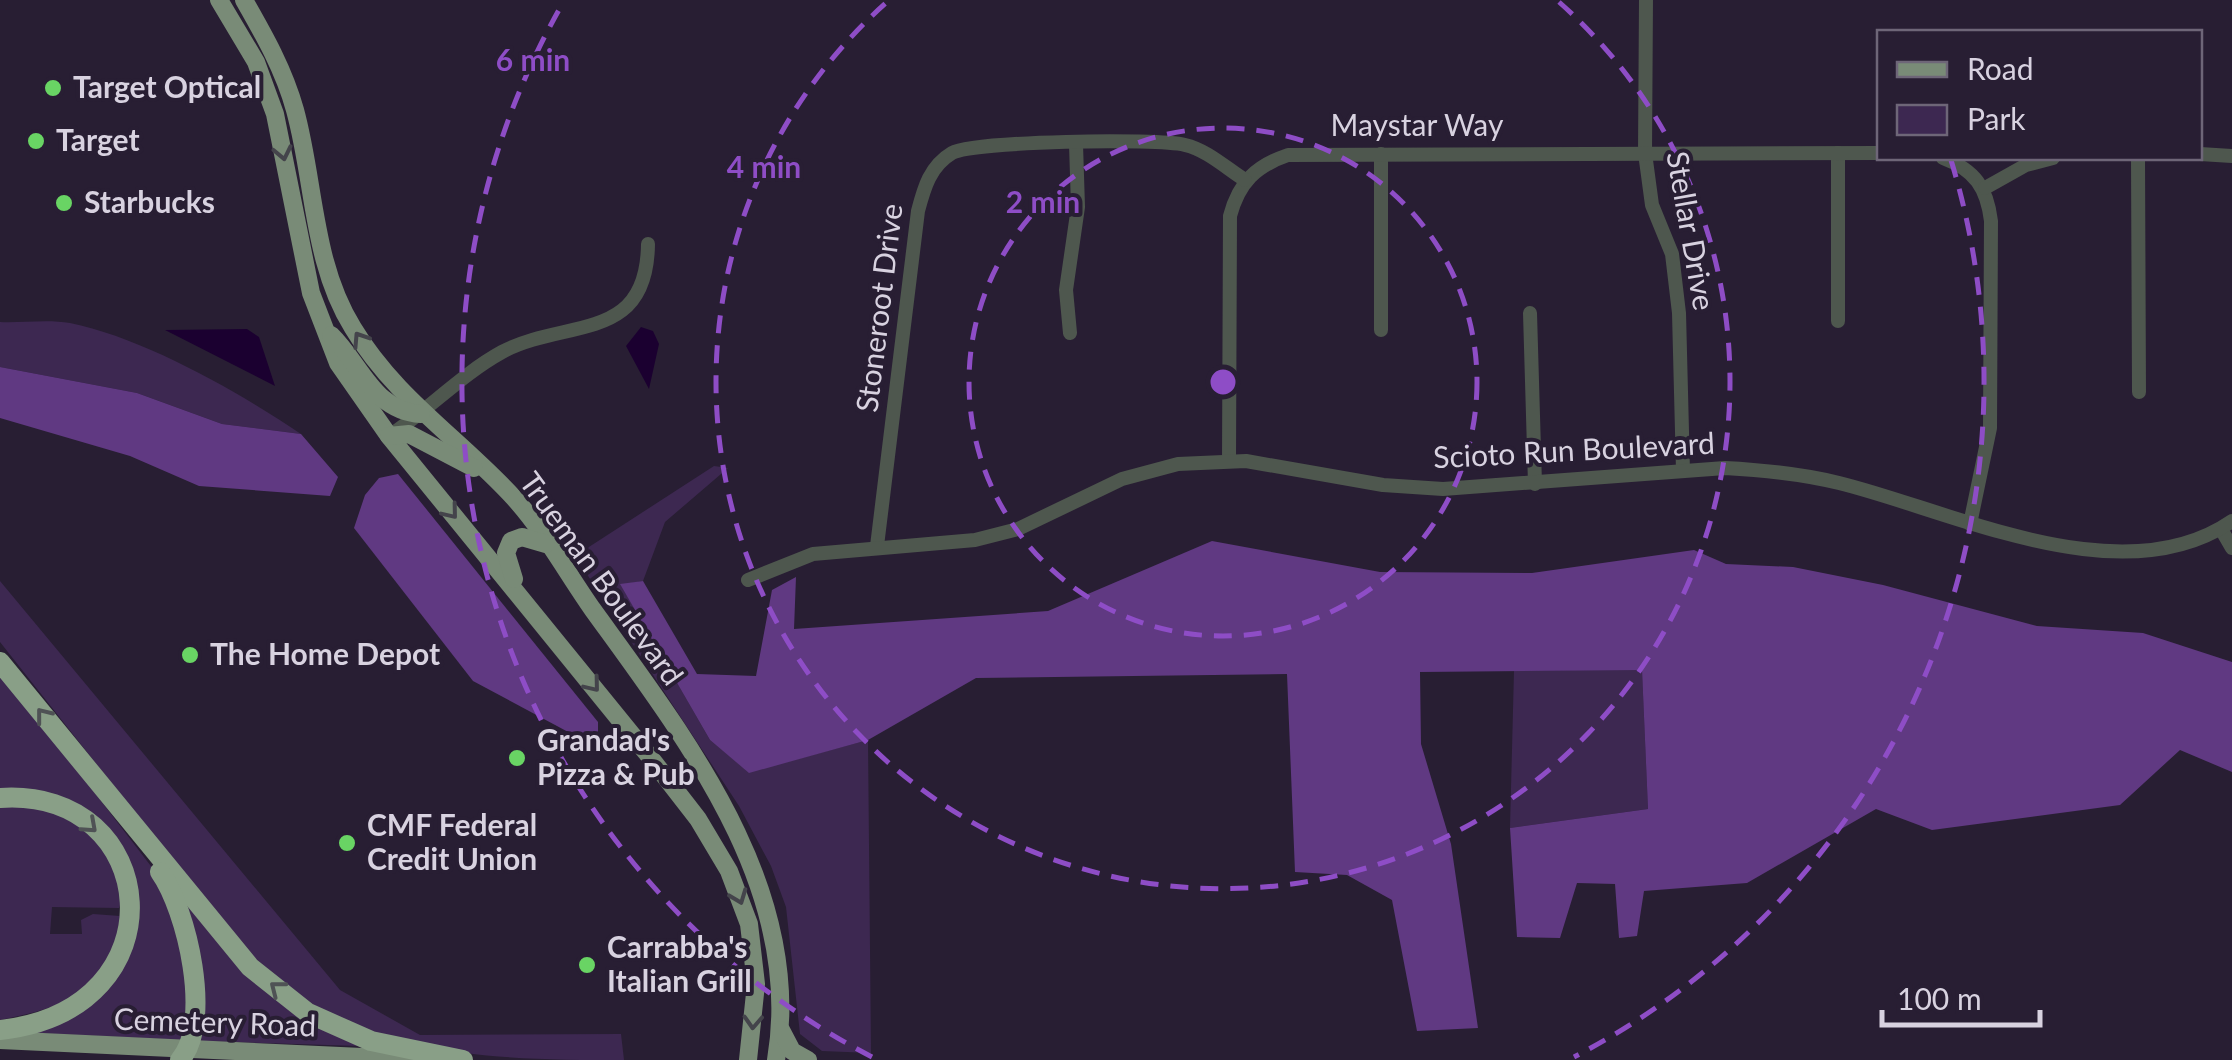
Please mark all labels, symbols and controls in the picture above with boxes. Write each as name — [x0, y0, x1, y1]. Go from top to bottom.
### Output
legend — [1877, 30, 2202, 160]
text: 6 min — [496, 41, 570, 77]
text: Road — [1967, 50, 2034, 86]
place label: Target Optical — [73, 68, 261, 104]
marker: Target Optical — [42, 77, 64, 99]
text: Park — [1967, 100, 2026, 136]
street label: Maystar Way — [1331, 106, 1504, 142]
place label: Target — [56, 121, 140, 157]
marker: Target — [25, 130, 47, 152]
one-way arrow — [272, 144, 293, 161]
text: 4 min — [727, 148, 801, 184]
street label: Stellar Drive — [1660, 148, 1724, 313]
place label: Starbucks — [84, 183, 215, 219]
text: 2 min — [1006, 183, 1080, 219]
marker: Starbucks — [53, 192, 75, 214]
street label: Stoneroot Drive — [847, 201, 909, 414]
one-way arrow — [353, 332, 372, 350]
centre of rings — [1205, 364, 1241, 400]
street label: Scioto Run Boulevard — [1432, 424, 1716, 474]
street label: Trueman Boulevard — [513, 464, 692, 691]
one-way arrow — [439, 500, 457, 518]
place label: The Home Depot — [210, 635, 440, 671]
marker: The Home Depot — [179, 644, 201, 666]
one-way arrow — [581, 674, 599, 692]
one-way arrow — [37, 709, 55, 727]
place label: Grandad's Pizza & Pub — [537, 721, 695, 791]
marker: Grandad's Pizza & Pub — [506, 747, 528, 769]
place label: CMF Federal Credit Union — [367, 806, 537, 876]
one-way arrow — [78, 814, 97, 832]
marker: CMF Federal Credit Union — [336, 832, 358, 854]
one-way arrow — [727, 888, 748, 905]
place label: Carrabba's Italian Grill — [607, 928, 752, 998]
marker: Carrabba's Italian Grill — [576, 954, 598, 976]
scale bar — [1882, 965, 2040, 1027]
text: 100 m — [1897, 980, 1982, 1016]
one-way arrow — [270, 982, 288, 1000]
street label: Cemetery Road — [113, 999, 317, 1043]
one-way arrow — [743, 1015, 764, 1031]

